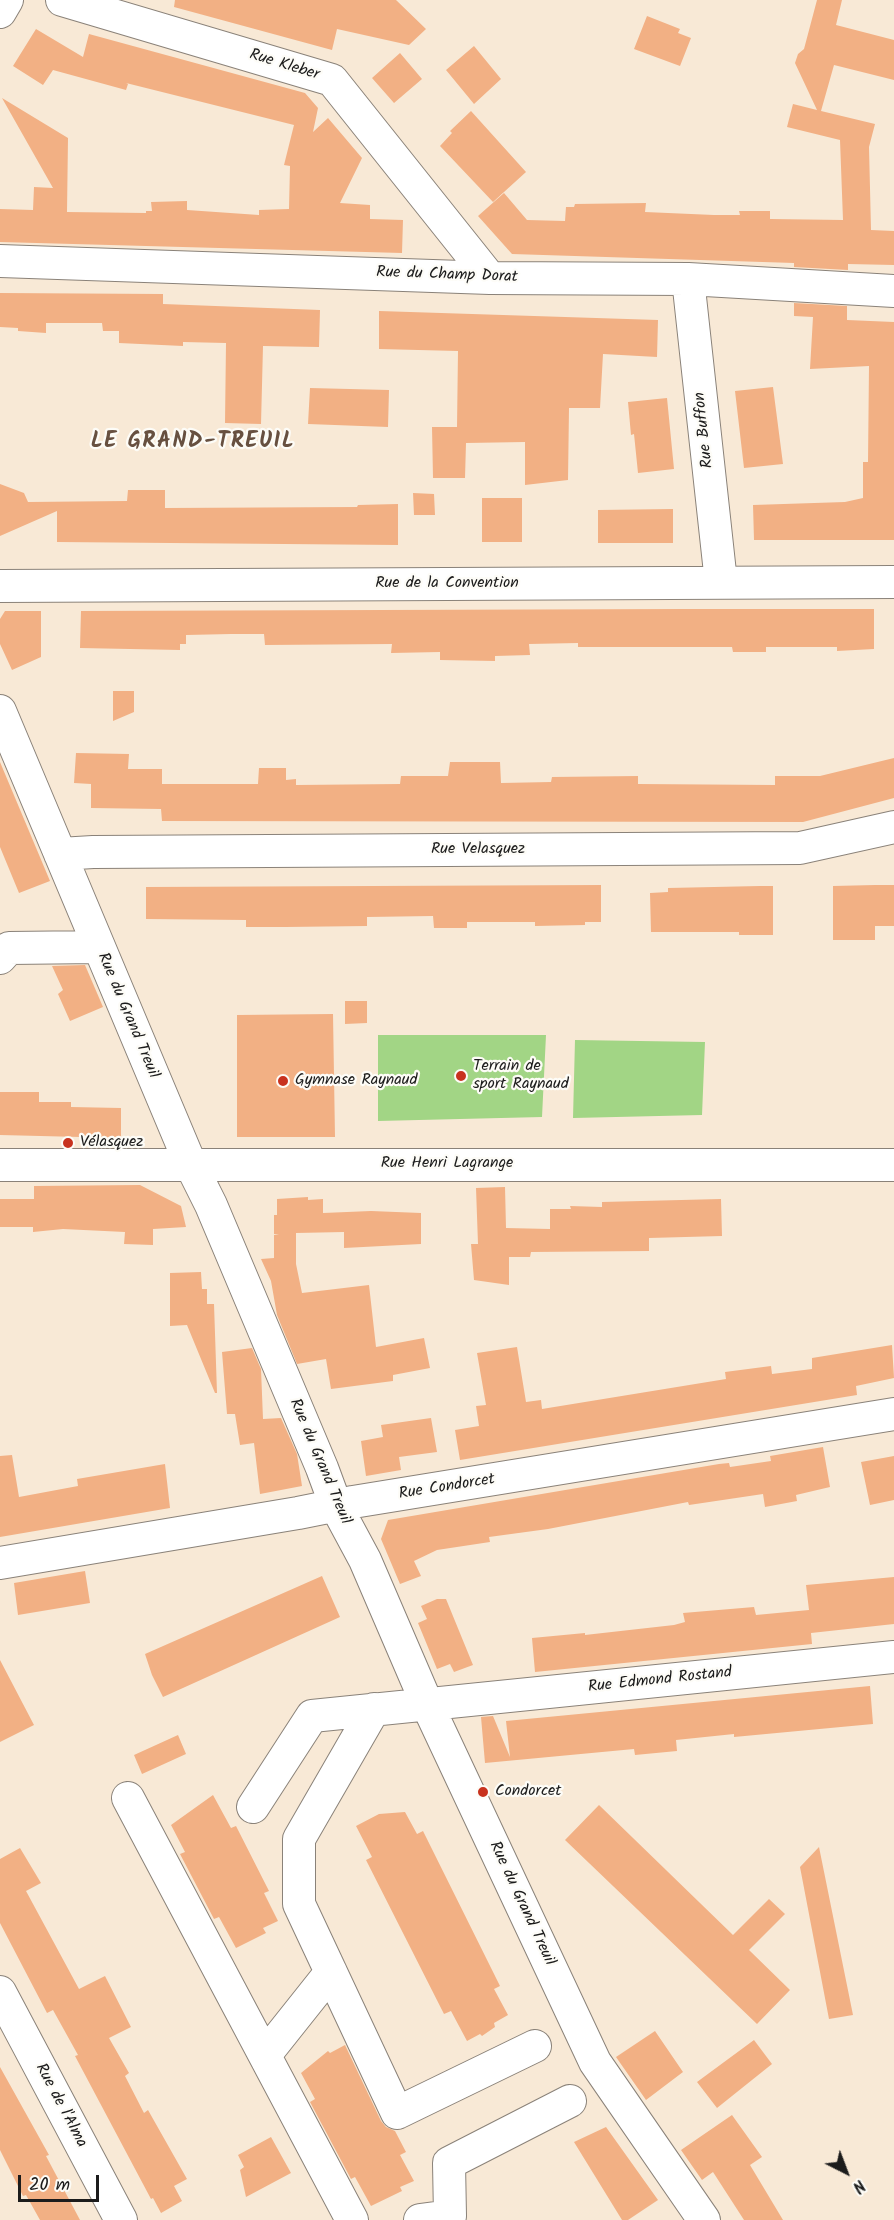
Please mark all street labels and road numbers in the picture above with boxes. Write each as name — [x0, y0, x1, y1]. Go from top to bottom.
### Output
street label: Rue Kleber — [247, 46, 321, 86]
street label: Rue du Champ Dorat — [376, 264, 518, 288]
street label: Rue Buffon — [691, 391, 719, 469]
street label: Rue de la Convention — [375, 574, 519, 594]
street label: Rue Velasquez — [431, 840, 525, 860]
street label: Rue du Grand Treuil — [92, 950, 162, 1082]
street label: Rue Henri Lagrange — [381, 1154, 513, 1174]
street label: Rue du Grand Treuil — [284, 1396, 354, 1528]
street label: Rue Condorcet — [398, 1471, 496, 1505]
street label: Rue Edmond Rostand — [587, 1664, 733, 1698]
street label: Rue du Grand Treuil — [484, 1839, 558, 1969]
street label: Rue de l'Alma — [30, 2061, 90, 2151]

